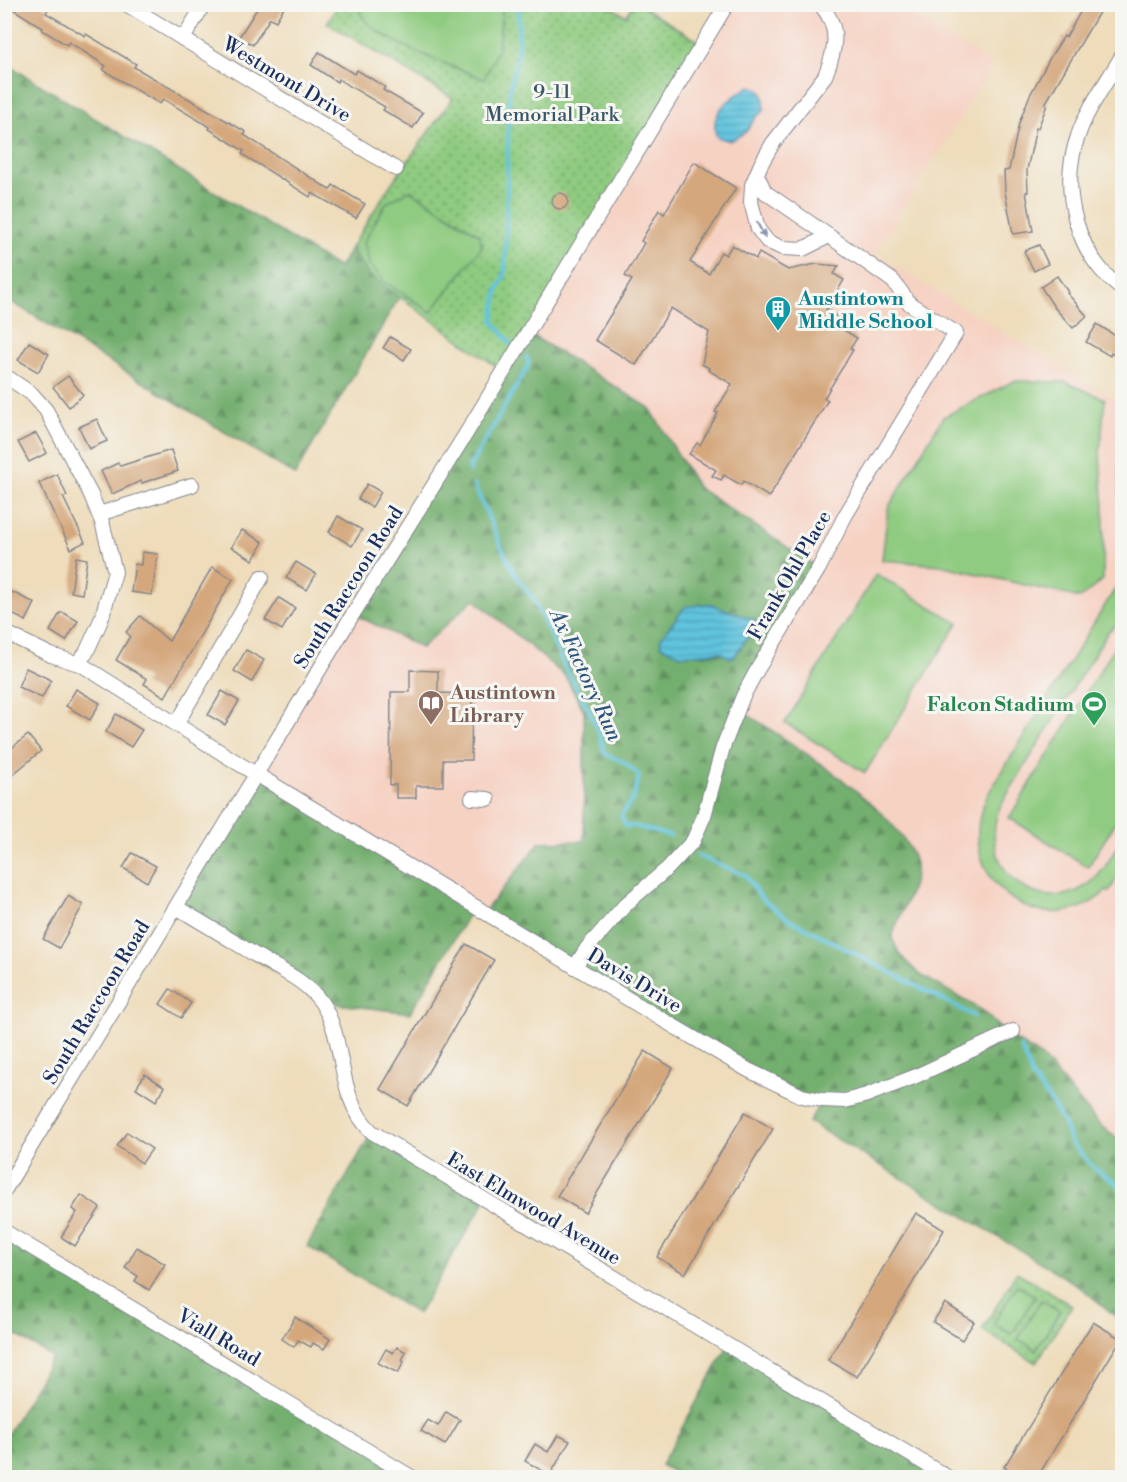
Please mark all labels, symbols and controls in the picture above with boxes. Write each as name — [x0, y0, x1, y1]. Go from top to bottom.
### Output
street label: Westmont Drive — [216, 32, 355, 129]
park label: 9-11 Memorial Park — [485, 80, 621, 128]
one-way arrow — [756, 222, 766, 239]
place label: Austintown Middle School — [797, 287, 933, 335]
building icon: Austintown Middle School — [763, 294, 793, 332]
street label: South Raccoon Road — [289, 501, 410, 674]
street label: Frank Ohl Place — [743, 506, 838, 645]
water label: Ax Factory Run — [542, 603, 627, 746]
place label: Austintown Library — [449, 681, 557, 729]
library icon: Austintown Library — [416, 688, 446, 726]
sports icon: Falcon Stadium — [1079, 689, 1109, 727]
place label: Falcon Stadium — [927, 693, 1074, 718]
street label: South Raccoon Road — [38, 916, 156, 1089]
street label: Davis Drive — [582, 943, 686, 1019]
street label: East Elmwood Avenue — [442, 1147, 625, 1271]
street label: Viall Road — [171, 1303, 265, 1373]

